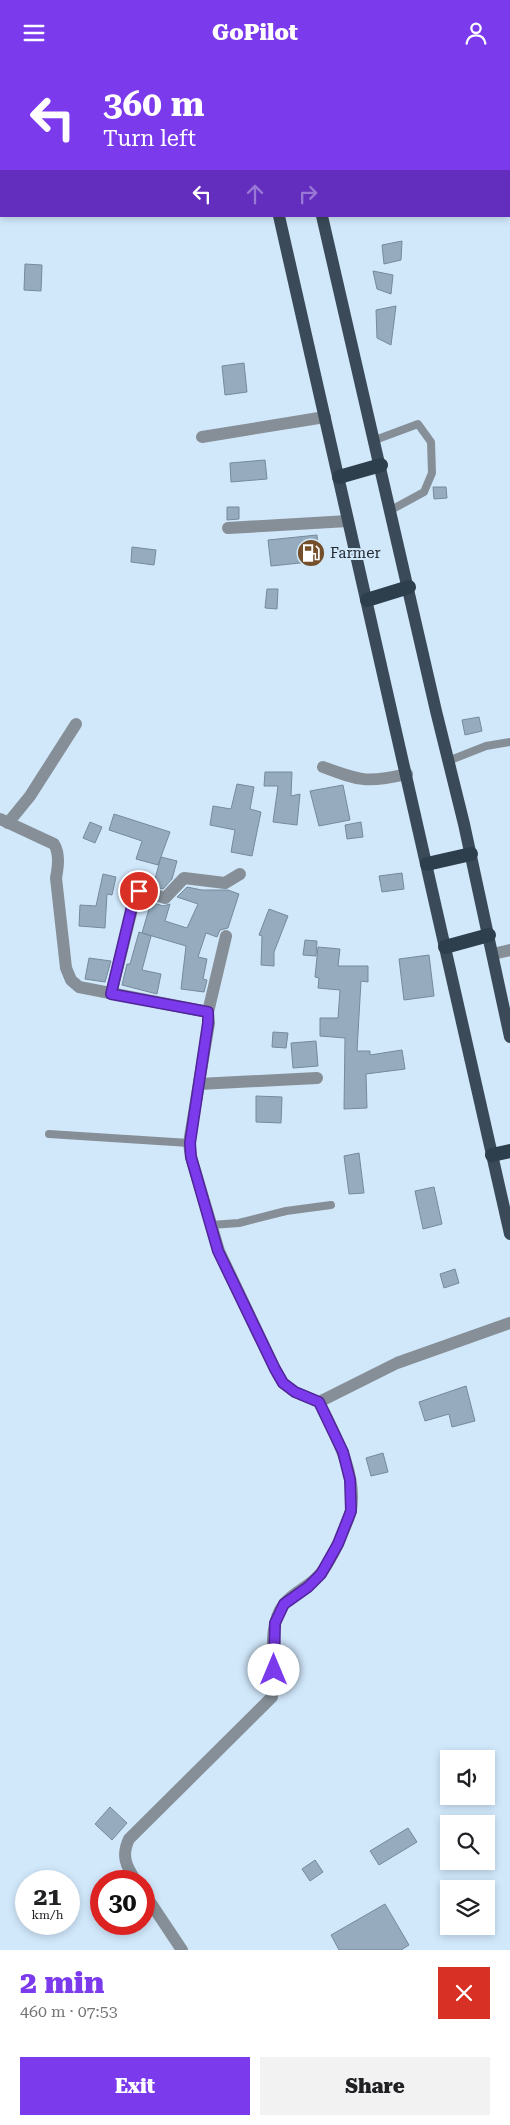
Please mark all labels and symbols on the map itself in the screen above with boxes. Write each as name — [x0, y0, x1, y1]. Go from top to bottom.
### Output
fuel station icon: Farmer — [296, 538, 326, 568]
place label: Farmer — [330, 544, 381, 562]
pin — [118, 870, 160, 912]
position arrow — [247, 1643, 299, 1695]
speed limit sign: 30 — [90, 1870, 155, 1935]

